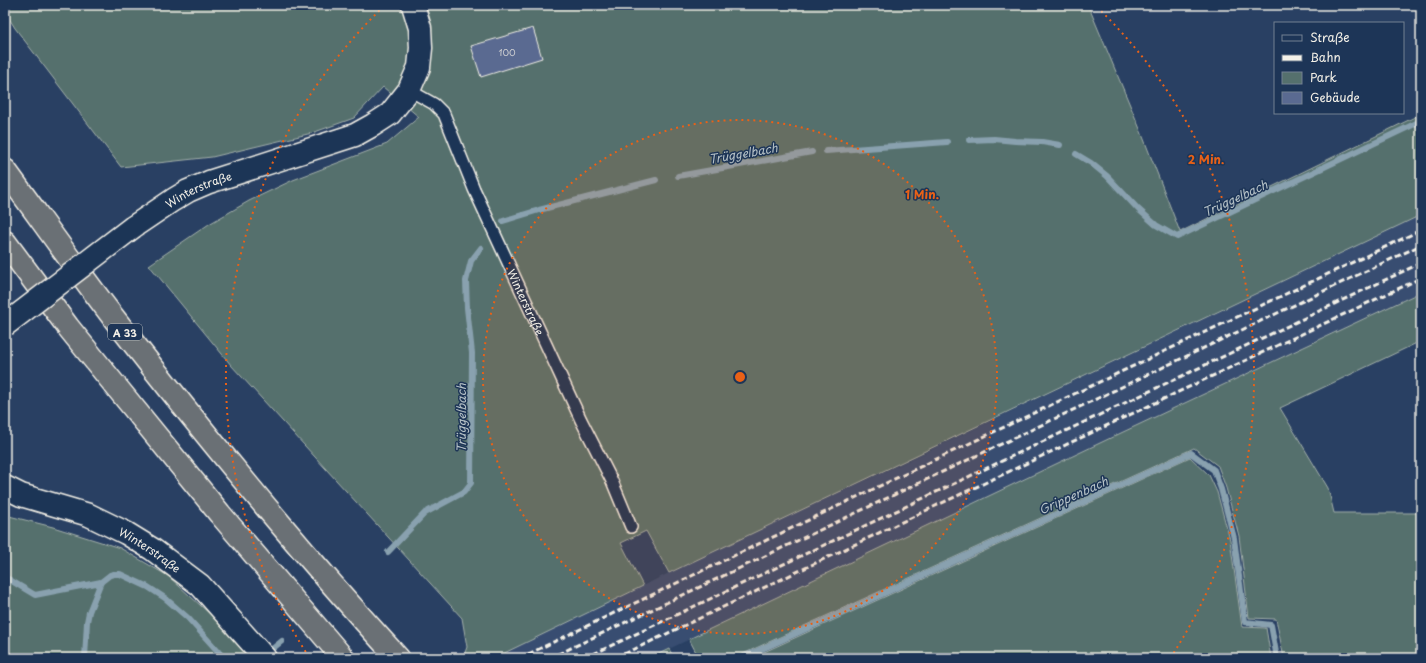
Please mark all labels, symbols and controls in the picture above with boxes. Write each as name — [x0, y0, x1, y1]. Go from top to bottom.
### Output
legend — [1274, 22, 1404, 114]
text: Straße — [1310, 28, 1350, 46]
house number: 100 — [498, 45, 516, 59]
text: Bahn — [1310, 48, 1341, 66]
text: Park — [1310, 68, 1337, 86]
text: Gebäude — [1310, 88, 1360, 106]
water label: Trüggelbach — [707, 138, 780, 168]
text: 2 Min. — [1188, 150, 1224, 168]
street label: Winterstraße — [162, 167, 234, 212]
water label: Trüggelbach — [1200, 175, 1271, 221]
text: 1 Min. — [905, 185, 939, 203]
street label: Winterstraße — [504, 266, 549, 338]
road number: A 33 — [108, 324, 142, 340]
centre of rings — [733, 370, 747, 384]
water label: Trüggelbach — [452, 382, 470, 453]
water label: Grippenbach — [1035, 471, 1111, 518]
street label: Winterstraße — [116, 522, 185, 577]

